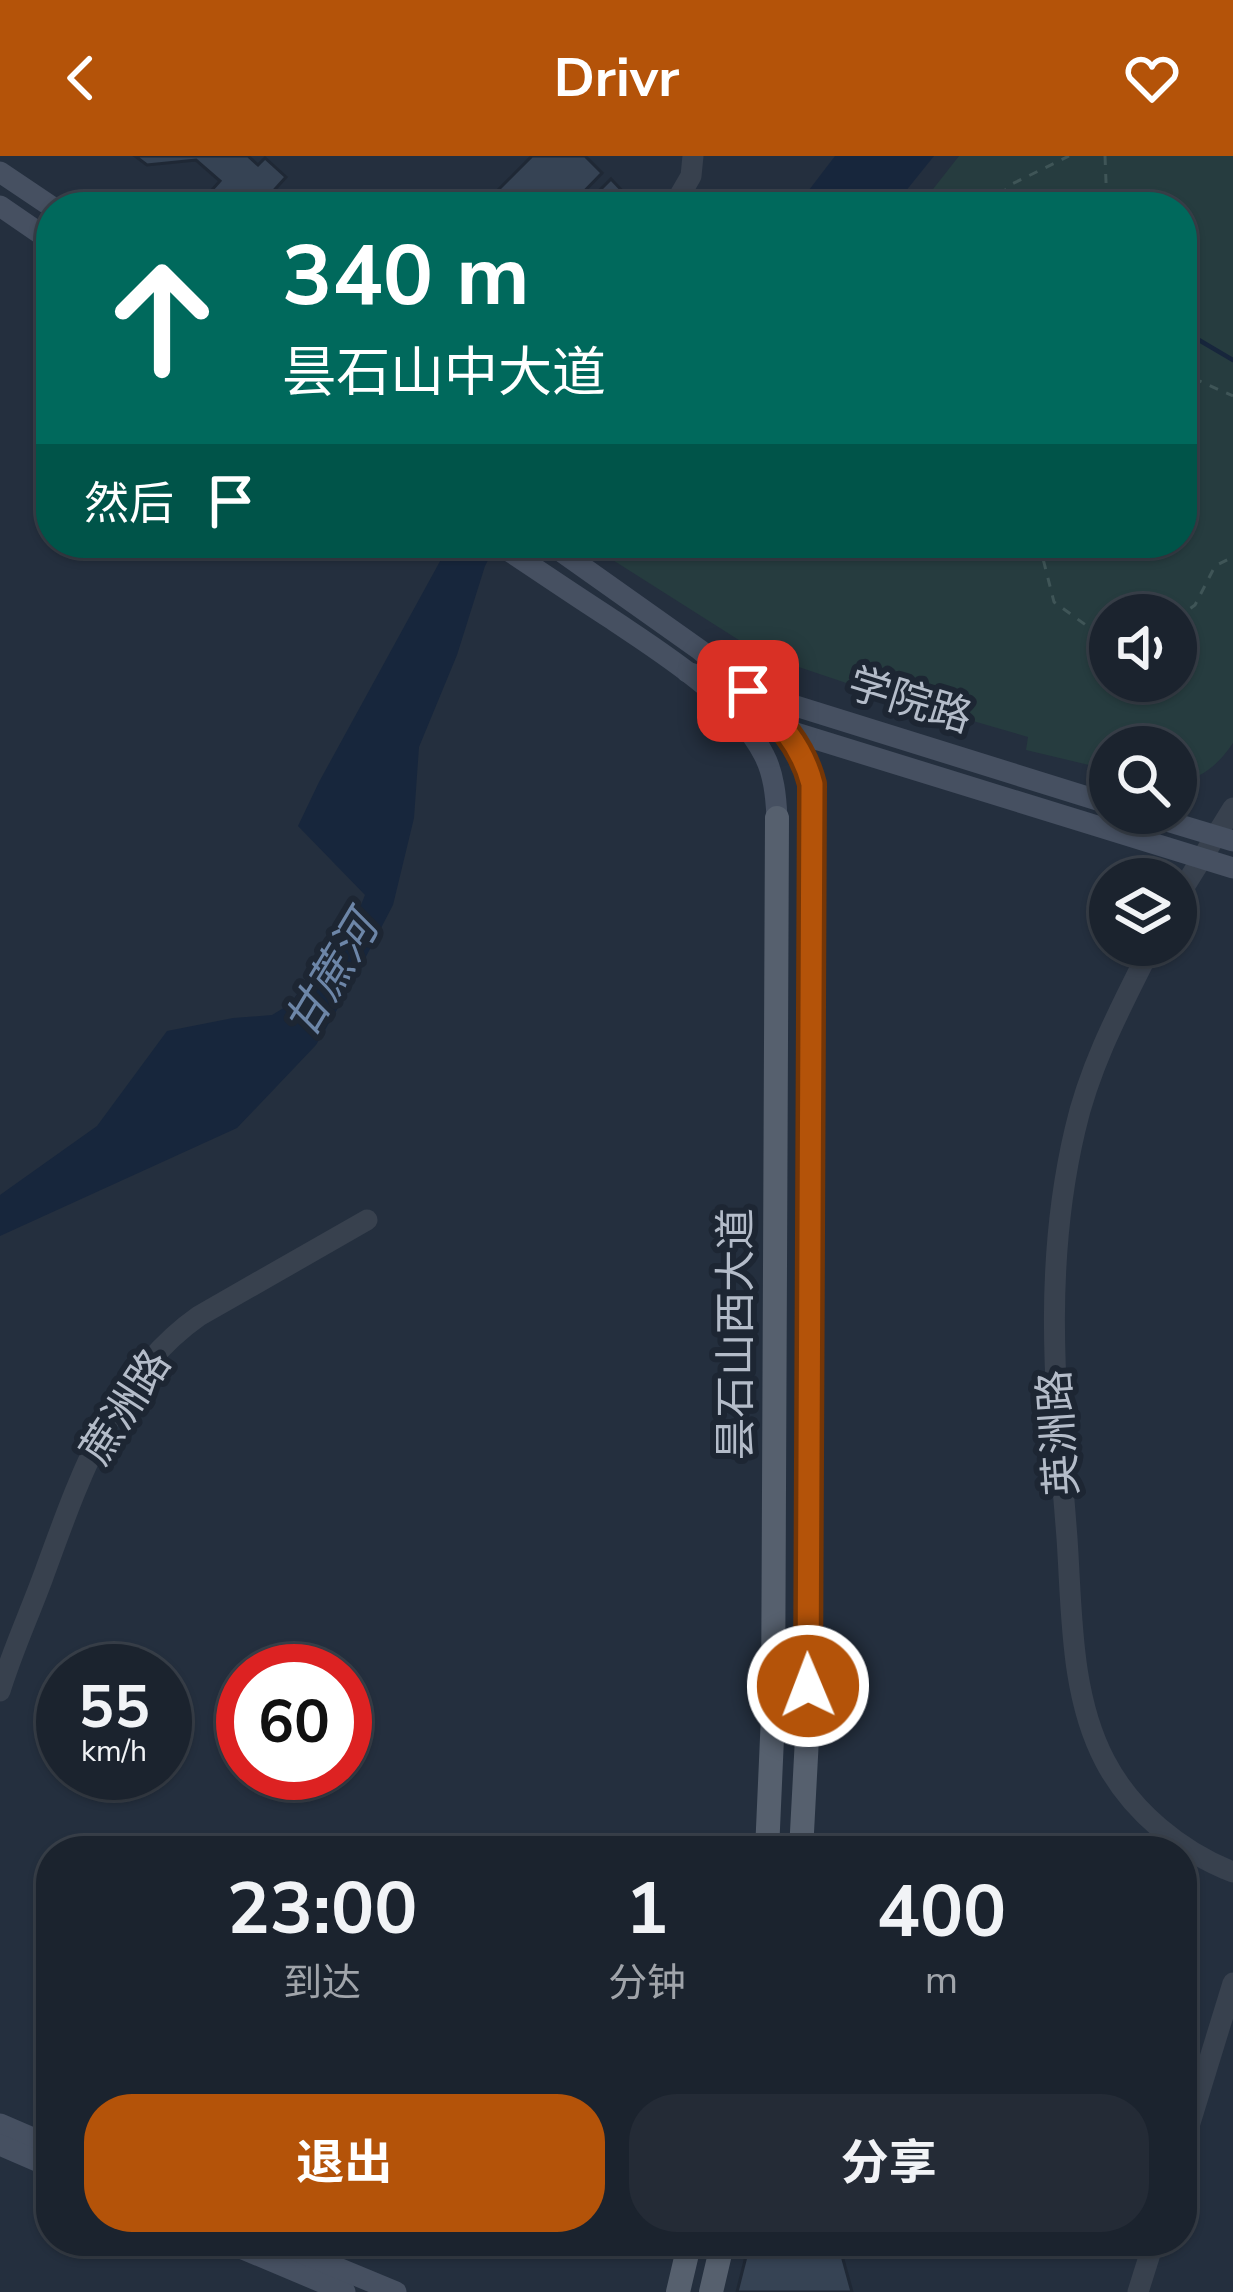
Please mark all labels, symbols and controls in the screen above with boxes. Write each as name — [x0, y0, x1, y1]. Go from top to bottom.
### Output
text: Drivr — [554, 41, 679, 115]
icon: back — [48, 45, 114, 111]
icon: heart — [1119, 45, 1185, 111]
text: 340 m — [282, 219, 530, 334]
icon: ahead — [84, 240, 240, 396]
text: 昙石山中大道 — [282, 336, 606, 410]
icon: arrive — [198, 468, 264, 534]
text: 然后 — [84, 474, 174, 535]
map controls — [1089, 594, 1197, 966]
button: sound — [1089, 594, 1197, 702]
pin — [697, 640, 799, 742]
street label: 学院路 — [841, 655, 979, 747]
icon: arrive — [715, 658, 781, 724]
button: search — [1089, 726, 1197, 834]
button: layers — [1089, 858, 1197, 966]
water label: 甘蔗河 — [271, 896, 397, 1050]
street label: 昙石山西大道 — [708, 1208, 765, 1460]
street label: 蔗洲路 — [68, 1339, 184, 1475]
street label: 英洲路 — [1026, 1368, 1092, 1498]
position arrow — [745, 1623, 871, 1749]
speed limit sign: 60 — [216, 1644, 372, 1800]
text: 55 — [78, 1666, 150, 1748]
text: km/h — [81, 1731, 147, 1772]
text: 23:00 — [227, 1860, 417, 1958]
text: 1 — [625, 1860, 669, 1958]
text: 400 — [877, 1863, 1006, 1961]
text: m — [925, 1954, 958, 2007]
text: 到达 — [283, 1957, 361, 2010]
text: 分钟 — [608, 1957, 686, 2010]
button: 退出 — [84, 2094, 605, 2232]
button: 分享 — [629, 2094, 1149, 2232]

